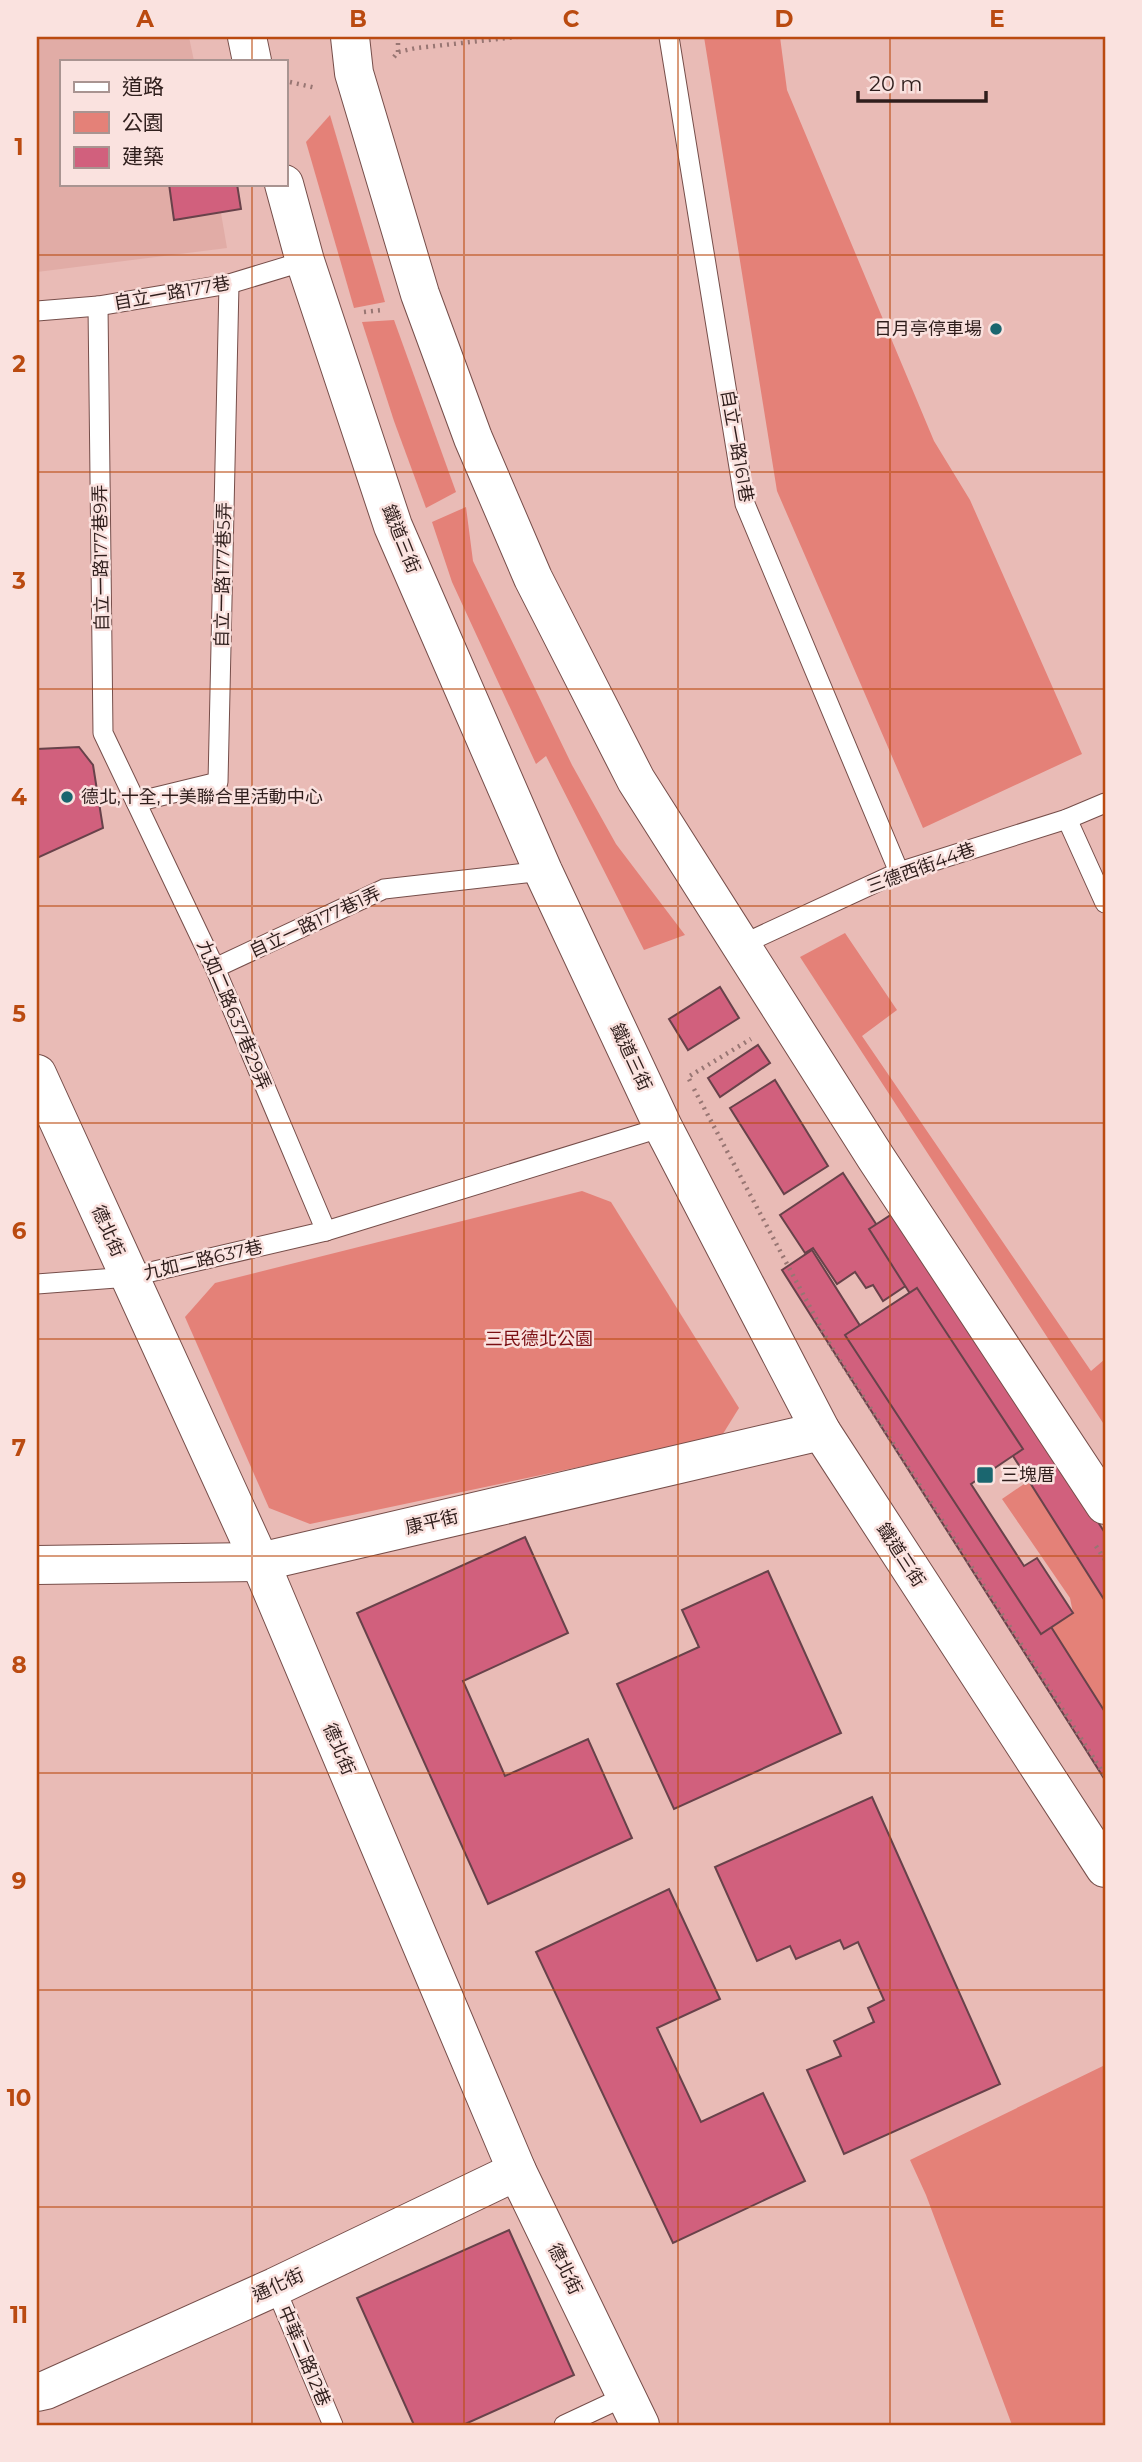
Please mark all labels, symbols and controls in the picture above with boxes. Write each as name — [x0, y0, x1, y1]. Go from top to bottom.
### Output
text: A — [135, 5, 154, 33]
text: B — [349, 5, 367, 33]
text: C — [563, 5, 580, 33]
text: D — [775, 5, 794, 33]
text: E — [989, 5, 1005, 33]
legend — [60, 60, 287, 186]
scale bar — [858, 60, 986, 104]
text: 20 m — [869, 71, 923, 96]
text: 道路 — [122, 74, 164, 99]
text: 公園 — [122, 110, 164, 135]
text: 1 — [14, 133, 24, 161]
text: 建築 — [122, 144, 164, 169]
street label: 自立一路177巷 — [112, 272, 232, 314]
place label: 日月亭停車場 — [874, 318, 982, 340]
marker: 日月亭停車場 — [988, 321, 1004, 337]
text: 2 — [12, 350, 26, 378]
street label: 自立一路161巷 — [716, 388, 758, 504]
street label: 自立一路177巷9弄 — [89, 484, 113, 632]
street label: 自立一路177巷5弄 — [211, 502, 235, 648]
street label: 鐵道三街 — [377, 502, 425, 576]
text: 3 — [11, 567, 26, 595]
text: 4 — [11, 783, 27, 811]
place label: 德北,十全,十美聯合里活動中心 — [81, 786, 323, 808]
marker: 德北,十全,十美聯合里活動中心 — [59, 789, 75, 805]
street label: 三德西街44巷 — [864, 838, 978, 898]
street label: 自立一路177巷1弄 — [246, 882, 384, 962]
street label: 九如二路637巷29弄 — [192, 937, 276, 1093]
text: 5 — [12, 1000, 26, 1028]
street label: 鐵道三街 — [606, 1020, 656, 1094]
street label: 德北街 — [87, 1202, 129, 1260]
text: 6 — [12, 1217, 27, 1245]
street label: 九如二路637巷 — [141, 1236, 265, 1284]
park label: 三民德北公園 — [485, 1328, 593, 1350]
text: 7 — [12, 1434, 26, 1462]
place label: 三塊厝 — [1001, 1464, 1055, 1486]
marker: 三塊厝 — [975, 1465, 995, 1485]
street label: 康平街 — [403, 1505, 461, 1539]
street label: 鐵道三街 — [872, 1519, 930, 1591]
text: 8 — [11, 1651, 27, 1679]
street label: 德北街 — [318, 1720, 360, 1778]
text: 9 — [12, 1867, 26, 1895]
text: 10 — [7, 2084, 31, 2112]
street label: 德北街 — [543, 2240, 587, 2298]
street label: 通化街 — [249, 2264, 307, 2306]
text: 11 — [10, 2301, 28, 2329]
street label: 中華二路12巷 — [273, 2303, 335, 2409]

